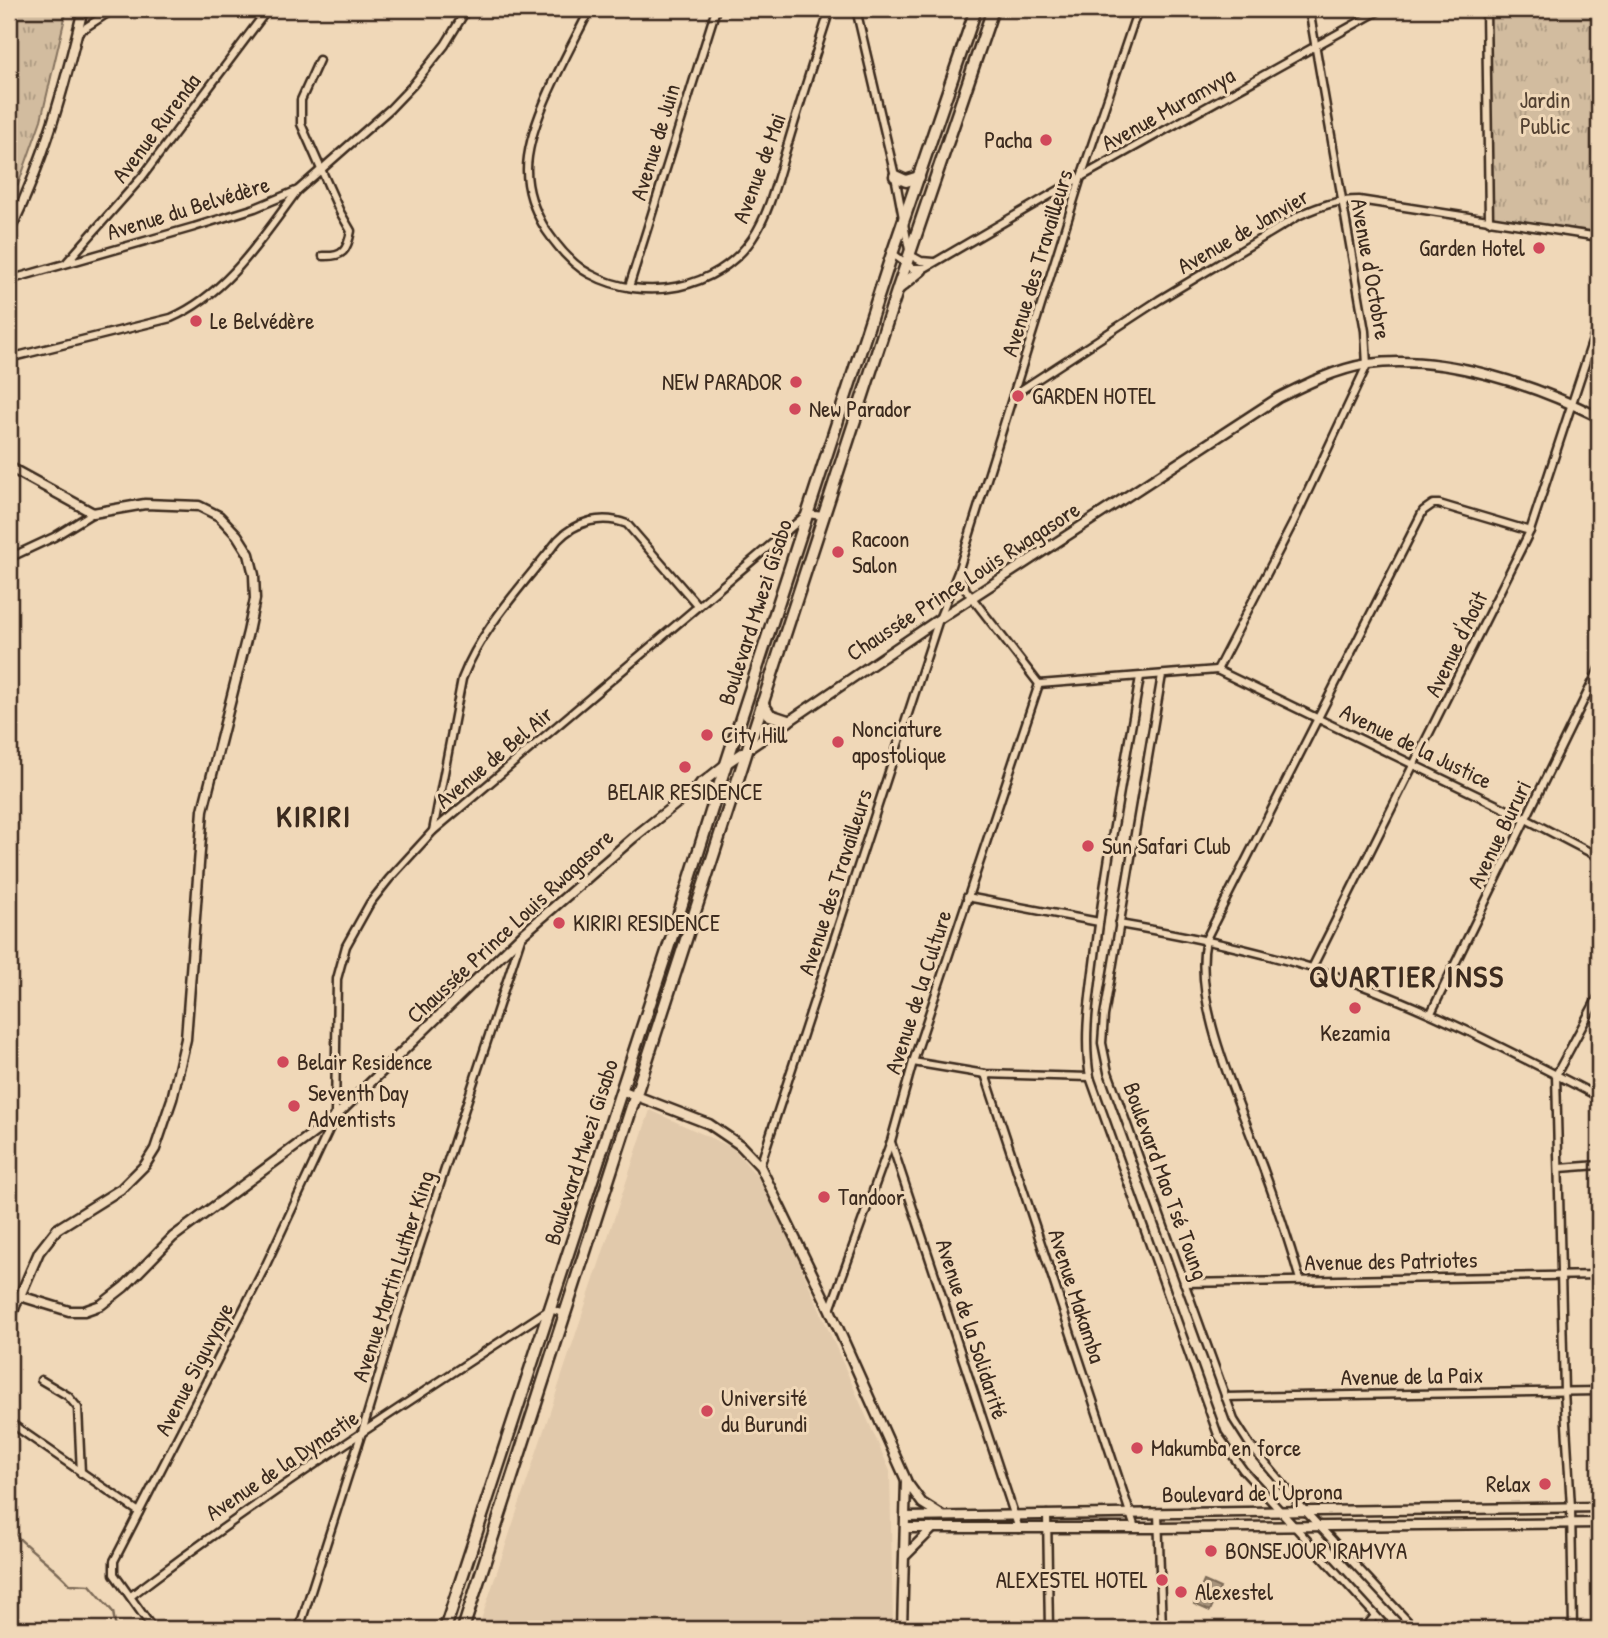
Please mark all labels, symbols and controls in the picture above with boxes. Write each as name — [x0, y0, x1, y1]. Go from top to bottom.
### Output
street label: Avenue Muramvya — [1096, 59, 1240, 158]
street label: Avenue Rurenda — [104, 67, 207, 189]
street label: Avenue de Juin — [622, 80, 687, 204]
park label: Jardin Public — [1520, 84, 1570, 141]
street label: Avenue de Mai — [724, 109, 793, 227]
place label: Pacha — [984, 124, 1032, 155]
marker: Pacha — [1038, 132, 1054, 148]
street label: Avenue des Travailleurs — [993, 165, 1080, 360]
street label: Avenue du Belvédère — [103, 168, 273, 247]
street label: Avenue de Janvier — [1171, 180, 1314, 281]
street label: Avenue d'Octobre — [1344, 196, 1399, 342]
place label: Garden Hotel — [1419, 232, 1526, 263]
marker: Garden Hotel — [1531, 240, 1547, 256]
place label: Le Belvédère — [210, 305, 314, 336]
marker: Le Belvédère — [188, 313, 204, 329]
place label: NEW PARADOR — [662, 366, 782, 397]
marker: NEW PARADOR — [788, 374, 804, 390]
place label: GARDEN HOTEL — [1032, 380, 1156, 411]
marker: GARDEN HOTEL — [1010, 388, 1026, 404]
place label: New Parador — [809, 393, 912, 424]
marker: New Parador — [787, 401, 803, 417]
street label: Chaussée Prince Louis Rwagasore — [840, 493, 1085, 668]
street label: Boulevard Mwezi Gisabo — [710, 515, 799, 709]
place label: Racoon Salon — [852, 523, 909, 580]
marker: Racoon Salon — [830, 544, 846, 560]
street label: Avenue d'Août — [1417, 585, 1495, 702]
street label: Avenue de la Justice — [1335, 695, 1497, 796]
street label: Avenue de Bel Air — [428, 698, 559, 815]
place label: Nonciature apostolique — [852, 713, 946, 770]
place label: City Hill — [721, 719, 789, 750]
marker: City Hill — [699, 727, 715, 743]
marker: Nonciature apostolique — [830, 734, 846, 750]
marker: BELAIR RESIDENCE — [677, 759, 693, 775]
street label: Avenue Bururi — [1459, 775, 1538, 893]
place label: BELAIR RESIDENCE — [607, 776, 763, 807]
street label: Avenue des Travailleurs — [790, 785, 879, 979]
district label: KIRIRI — [276, 796, 352, 836]
street label: Chaussée Prince Louis Rwagasore — [399, 821, 620, 1030]
place label: Sun Safari Club — [1102, 830, 1231, 861]
marker: Sun Safari Club — [1080, 838, 1096, 854]
street label: Avenue de la Culture — [876, 906, 959, 1078]
place label: KIRIRI RESIDENCE — [573, 907, 720, 938]
marker: KIRIRI RESIDENCE — [551, 915, 567, 931]
district label: QUARTIER INSS — [1309, 956, 1505, 996]
marker: Kezamia — [1347, 1000, 1363, 1016]
place label: Kezamia — [1320, 1017, 1390, 1048]
place label: Belair Residence — [297, 1046, 432, 1077]
marker: Belair Residence — [275, 1054, 291, 1070]
street label: Boulevard Mwezi Gisabo — [536, 1055, 625, 1249]
place label: Seventh Day Adventists — [308, 1077, 409, 1134]
street label: Boulevard Mao Tsé Toung — [1116, 1078, 1217, 1284]
marker: Seventh Day Adventists — [286, 1098, 302, 1114]
street label: Avenue Martin Luther King — [344, 1166, 441, 1385]
place label: Tandoor — [838, 1181, 905, 1212]
marker: Tandoor — [816, 1189, 832, 1205]
street label: Avenue Makamba — [1041, 1225, 1114, 1367]
street label: Avenue de la Solidarité — [929, 1235, 1016, 1423]
street label: Avenue des Patriotes — [1304, 1243, 1478, 1278]
street label: Avenue Siguvyaye — [147, 1297, 240, 1441]
street label: Avenue de la Paix — [1340, 1359, 1484, 1392]
place label: Université du Burundi — [721, 1382, 808, 1439]
street label: Avenue de la Dynastie — [199, 1402, 364, 1527]
marker: Université du Burundi — [699, 1403, 715, 1419]
place label: Makumba en force — [1151, 1432, 1301, 1463]
marker: Makumba en force — [1129, 1440, 1145, 1456]
place label: Relax — [1486, 1468, 1531, 1499]
street label: Boulevard de l'Uprona — [1162, 1475, 1342, 1510]
marker: Relax — [1537, 1476, 1553, 1492]
place label: BONSEJOUR IRAMVYA — [1225, 1535, 1407, 1566]
marker: BONSEJOUR IRAMVYA — [1203, 1543, 1219, 1559]
place label: ALEXESTEL HOTEL — [996, 1564, 1148, 1595]
marker: ALEXESTEL HOTEL — [1154, 1572, 1170, 1588]
place label: Alexestel — [1195, 1576, 1274, 1607]
marker: Alexestel — [1173, 1584, 1189, 1600]

